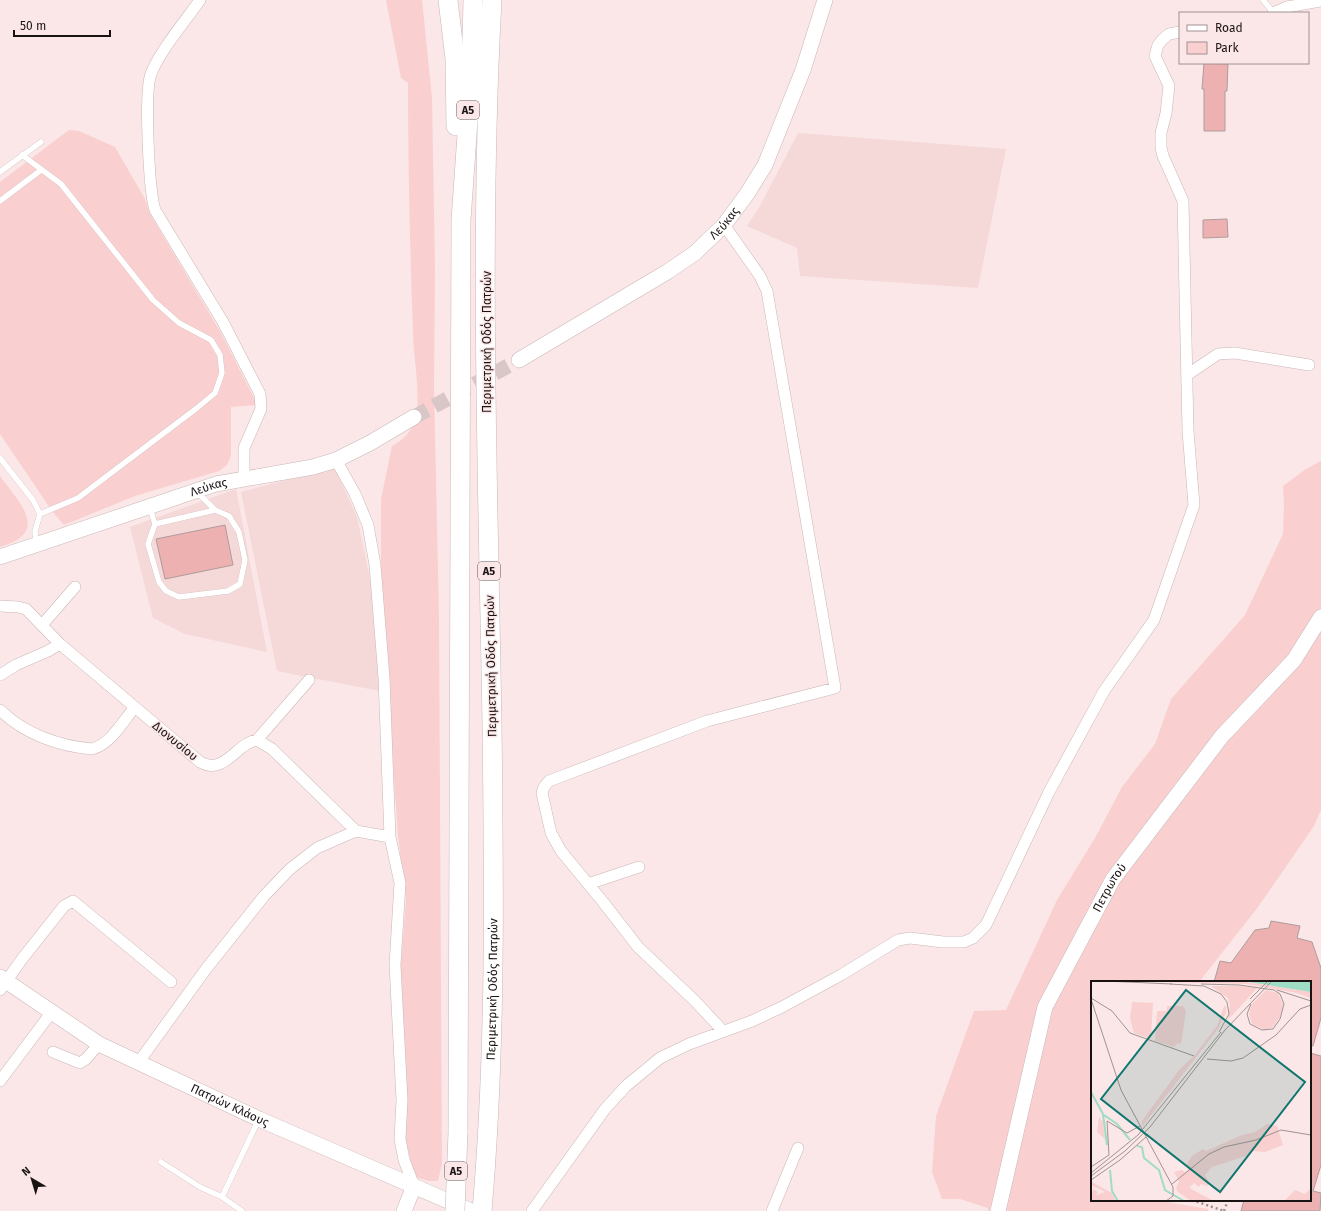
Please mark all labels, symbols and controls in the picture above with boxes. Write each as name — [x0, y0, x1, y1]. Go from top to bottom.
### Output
scale bar — [14, 12, 110, 38]
legend — [1179, 12, 1309, 64]
text: 50 m — [20, 19, 46, 33]
text: Road — [1215, 21, 1243, 35]
text: Park — [1215, 41, 1239, 55]
road number: Α5 — [457, 101, 479, 119]
street label: Λεύκας — [707, 204, 742, 242]
street label: Περιμετρική Οδός Πατρών — [480, 271, 494, 413]
street label: Λεύκας — [188, 475, 228, 499]
road number: Α5 — [478, 562, 500, 580]
street label: Περιμετρική Οδός Πατρών — [483, 595, 499, 737]
street label: Διονυσίου — [149, 718, 201, 764]
street label: Πετρωτού — [1090, 861, 1129, 914]
street label: Περιμετρική Οδός Πατρών — [484, 918, 500, 1061]
inset map — [1091, 981, 1311, 1201]
street label: Πατρών Κλάους — [188, 1081, 271, 1130]
north arrow — [12, 1159, 52, 1199]
road number: Α5 — [445, 1162, 467, 1180]
text: N — [19, 1164, 33, 1179]

